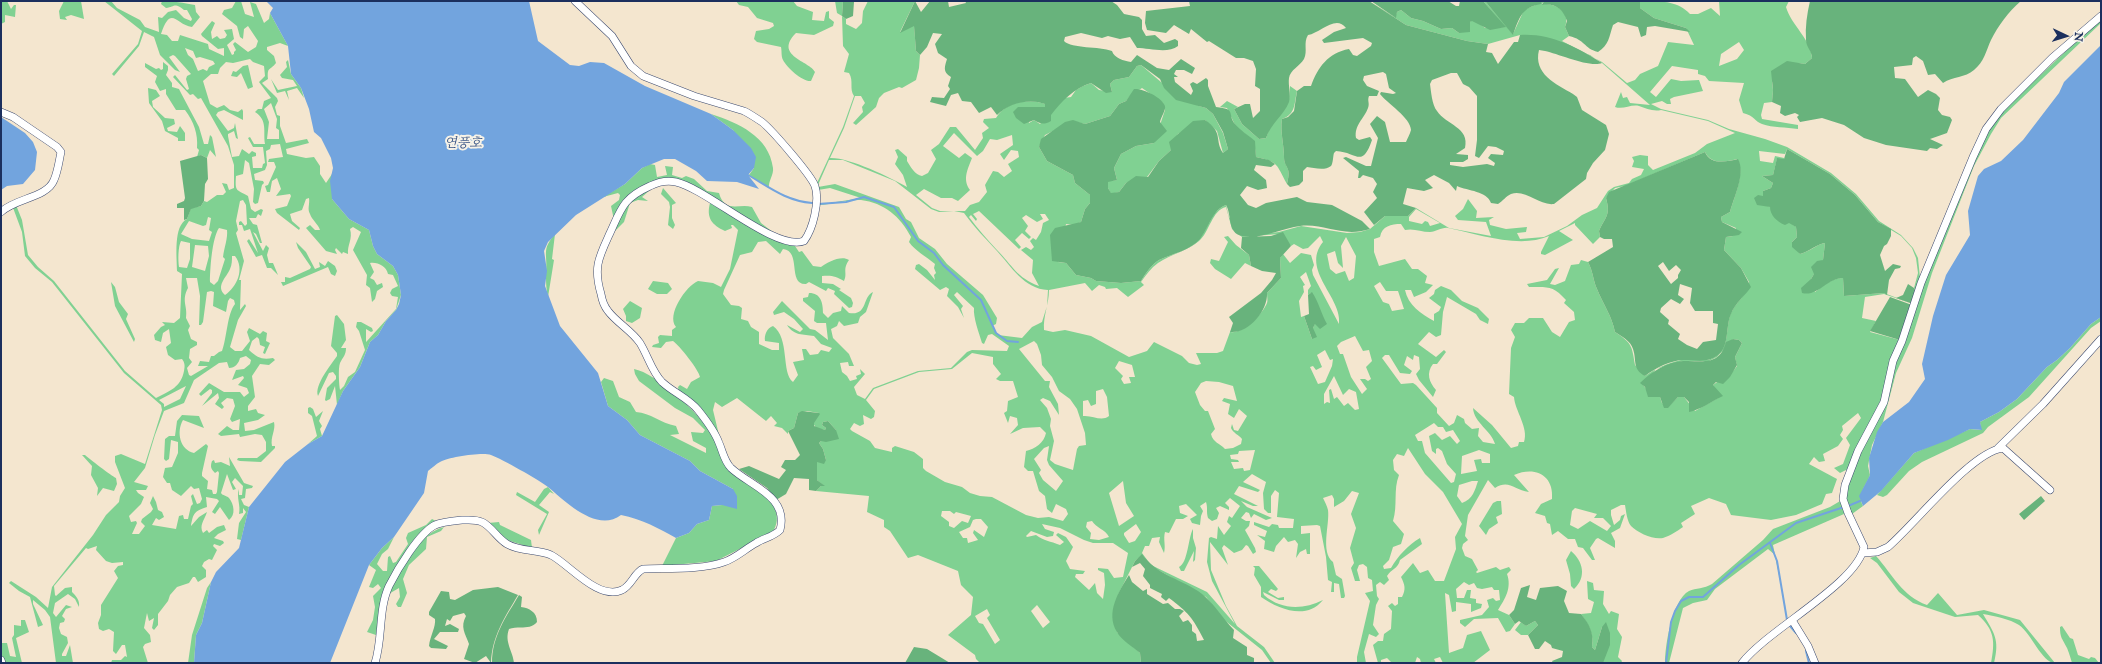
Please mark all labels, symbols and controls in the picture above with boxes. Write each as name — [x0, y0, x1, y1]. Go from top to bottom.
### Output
north arrow — [2046, 16, 2086, 56]
text: N — [2071, 32, 2085, 42]
water label: 연풍호 — [444, 136, 482, 152]

